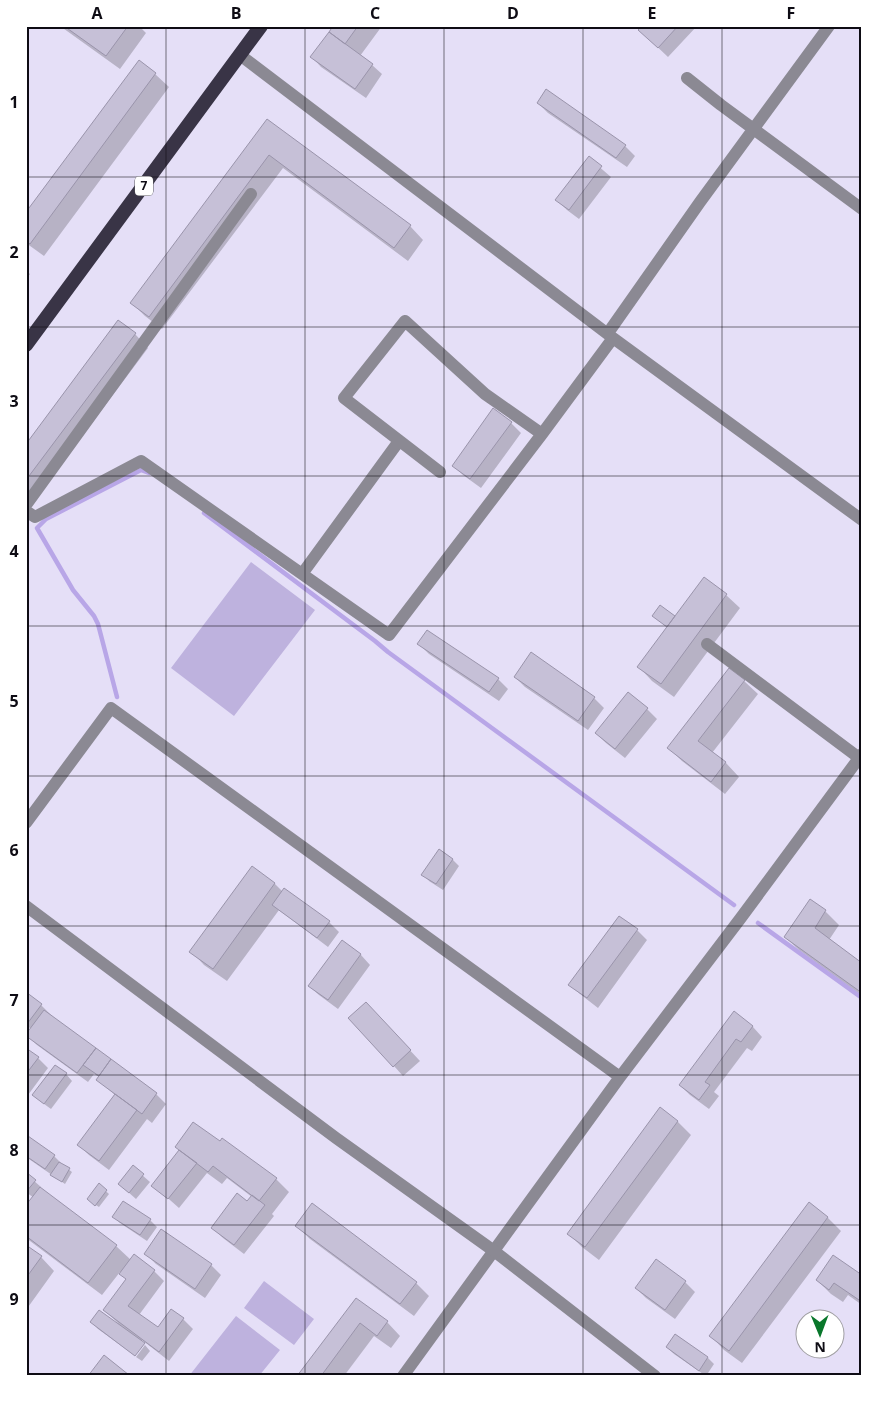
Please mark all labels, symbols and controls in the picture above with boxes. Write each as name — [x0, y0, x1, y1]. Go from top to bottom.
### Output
text: A — [91, 2, 103, 24]
text: B — [231, 2, 241, 24]
text: C — [370, 2, 380, 24]
text: D — [507, 2, 519, 24]
text: E — [648, 2, 657, 24]
text: F — [787, 2, 795, 24]
text: 1 — [9, 91, 19, 113]
road number: 7 — [135, 177, 153, 196]
text: 2 — [9, 241, 19, 263]
text: 3 — [9, 390, 19, 412]
text: 4 — [9, 540, 19, 562]
text: 5 — [9, 690, 19, 712]
text: 6 — [9, 839, 19, 861]
text: 7 — [9, 989, 19, 1011]
text: 8 — [9, 1139, 19, 1161]
text: 9 — [9, 1288, 19, 1310]
north arrow — [796, 1310, 846, 1360]
text: N — [814, 1338, 826, 1357]

